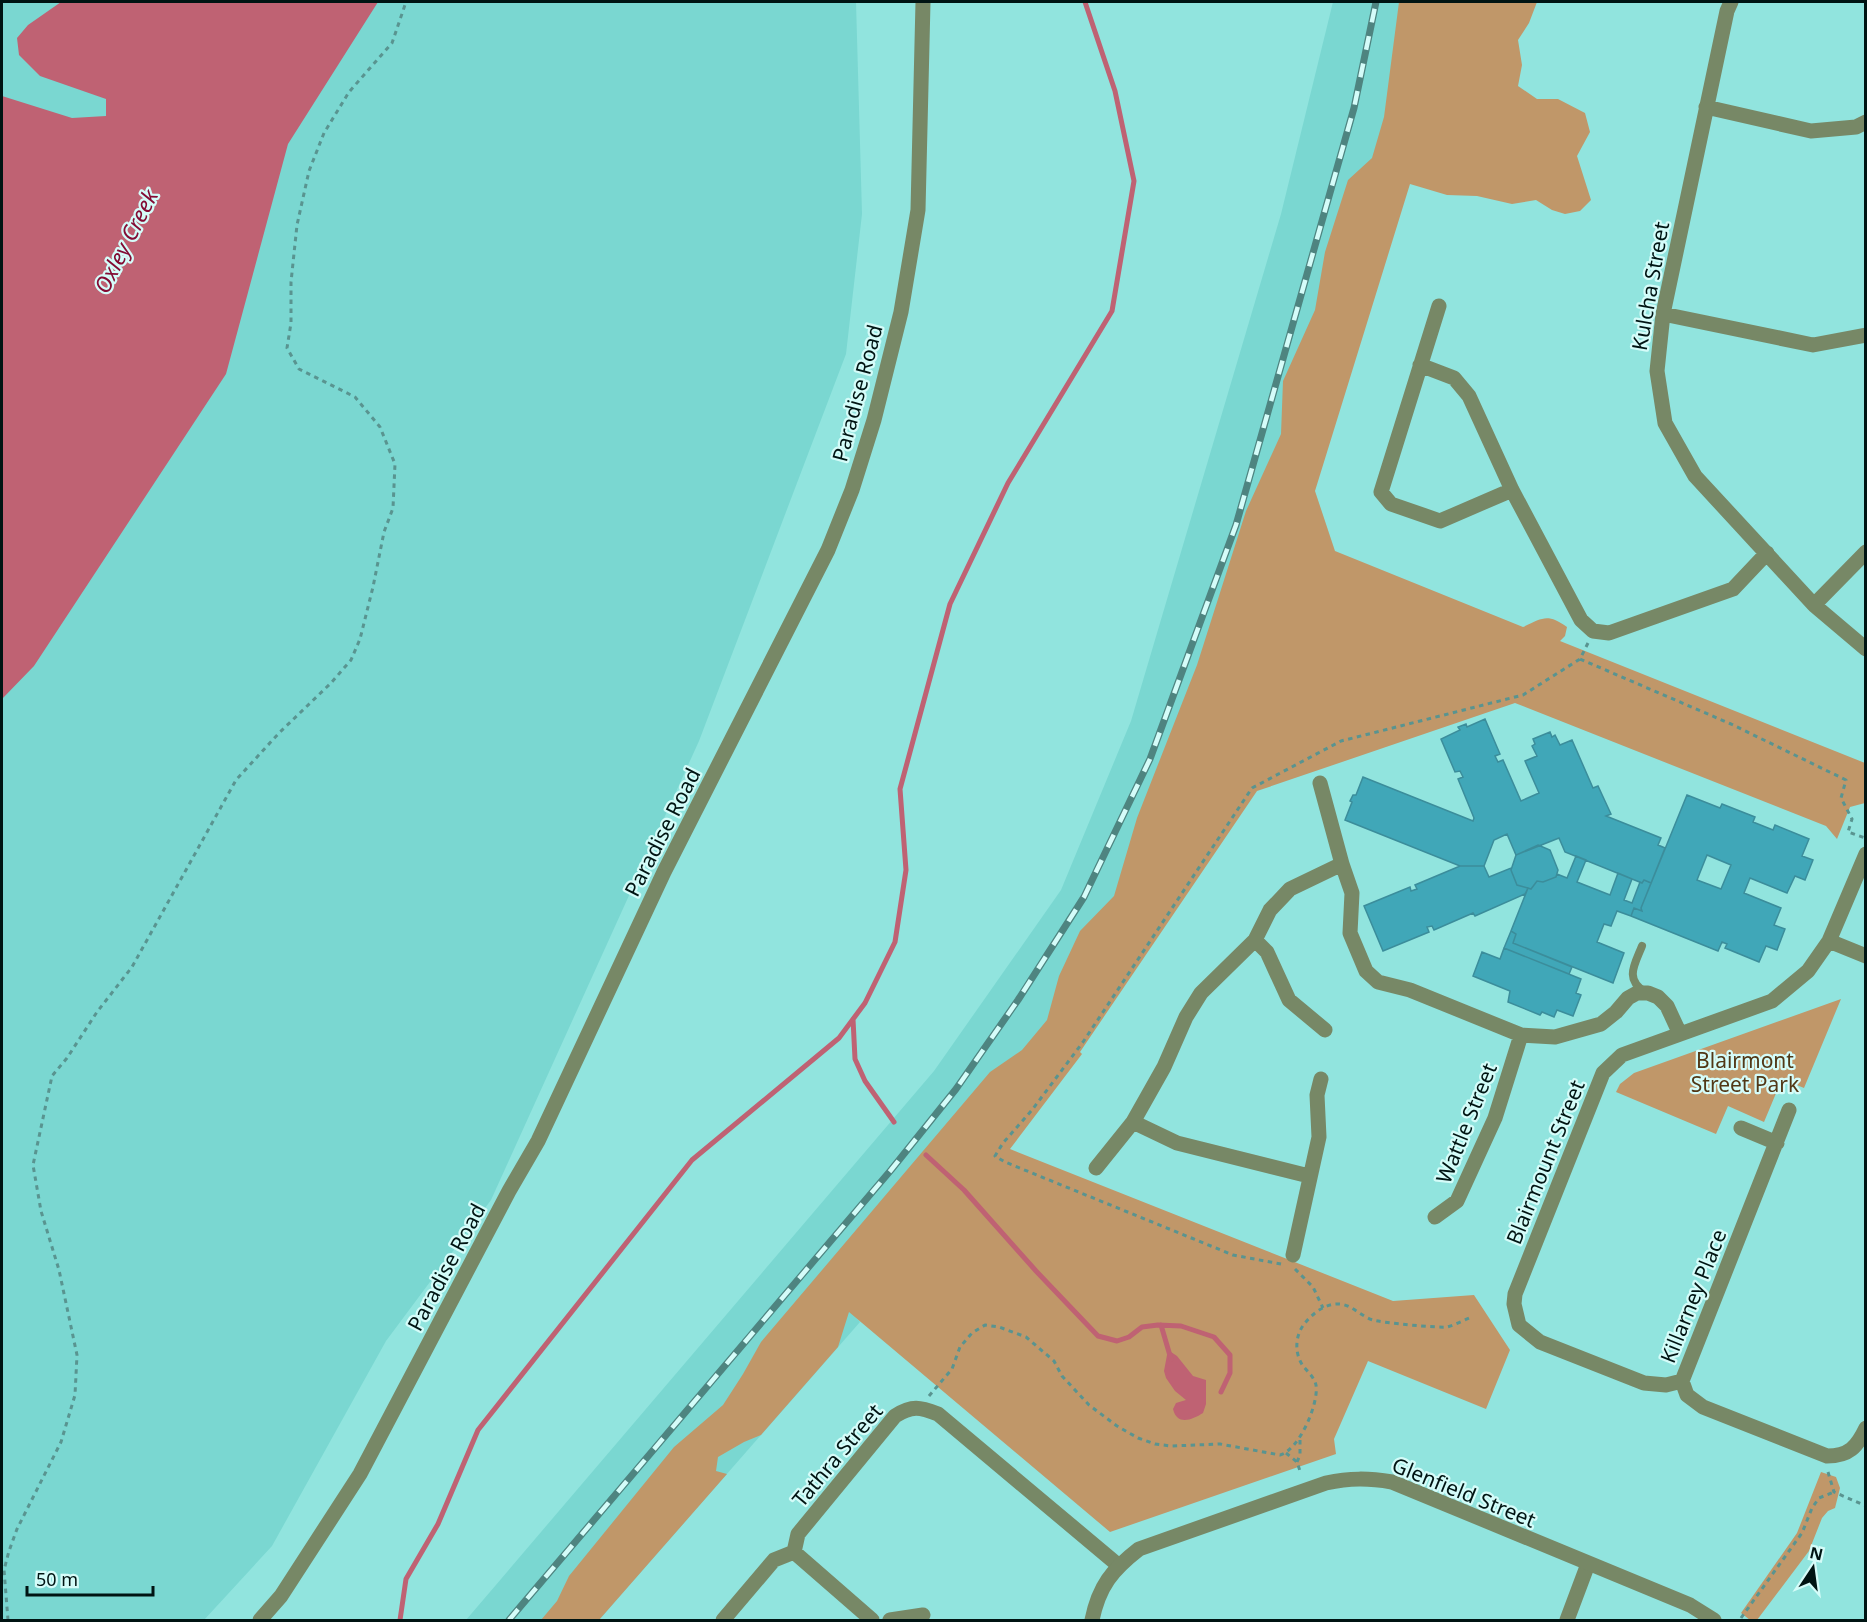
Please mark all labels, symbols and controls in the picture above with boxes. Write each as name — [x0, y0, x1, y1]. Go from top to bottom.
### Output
water label: Oxley Creek — [86, 183, 164, 298]
street label: Kulcha Street — [1625, 219, 1675, 353]
street label: Paradise Road — [825, 321, 889, 465]
street label: Paradise Road — [618, 763, 706, 901]
park label: Blairmont Street Park — [1691, 1046, 1800, 1098]
street label: Wattle Street — [1429, 1058, 1503, 1187]
street label: Blairmount Street — [1499, 1075, 1591, 1248]
street label: Paradise Road — [401, 1198, 491, 1336]
street label: Killarney Place — [1653, 1225, 1733, 1367]
street label: Tathra Street — [786, 1397, 889, 1512]
street label: Glenfield Street — [1388, 1450, 1540, 1534]
north arrow — [1783, 1538, 1843, 1598]
text: N — [1808, 1541, 1825, 1566]
scale bar — [27, 1559, 153, 1597]
text: 50 m — [36, 1567, 78, 1591]

